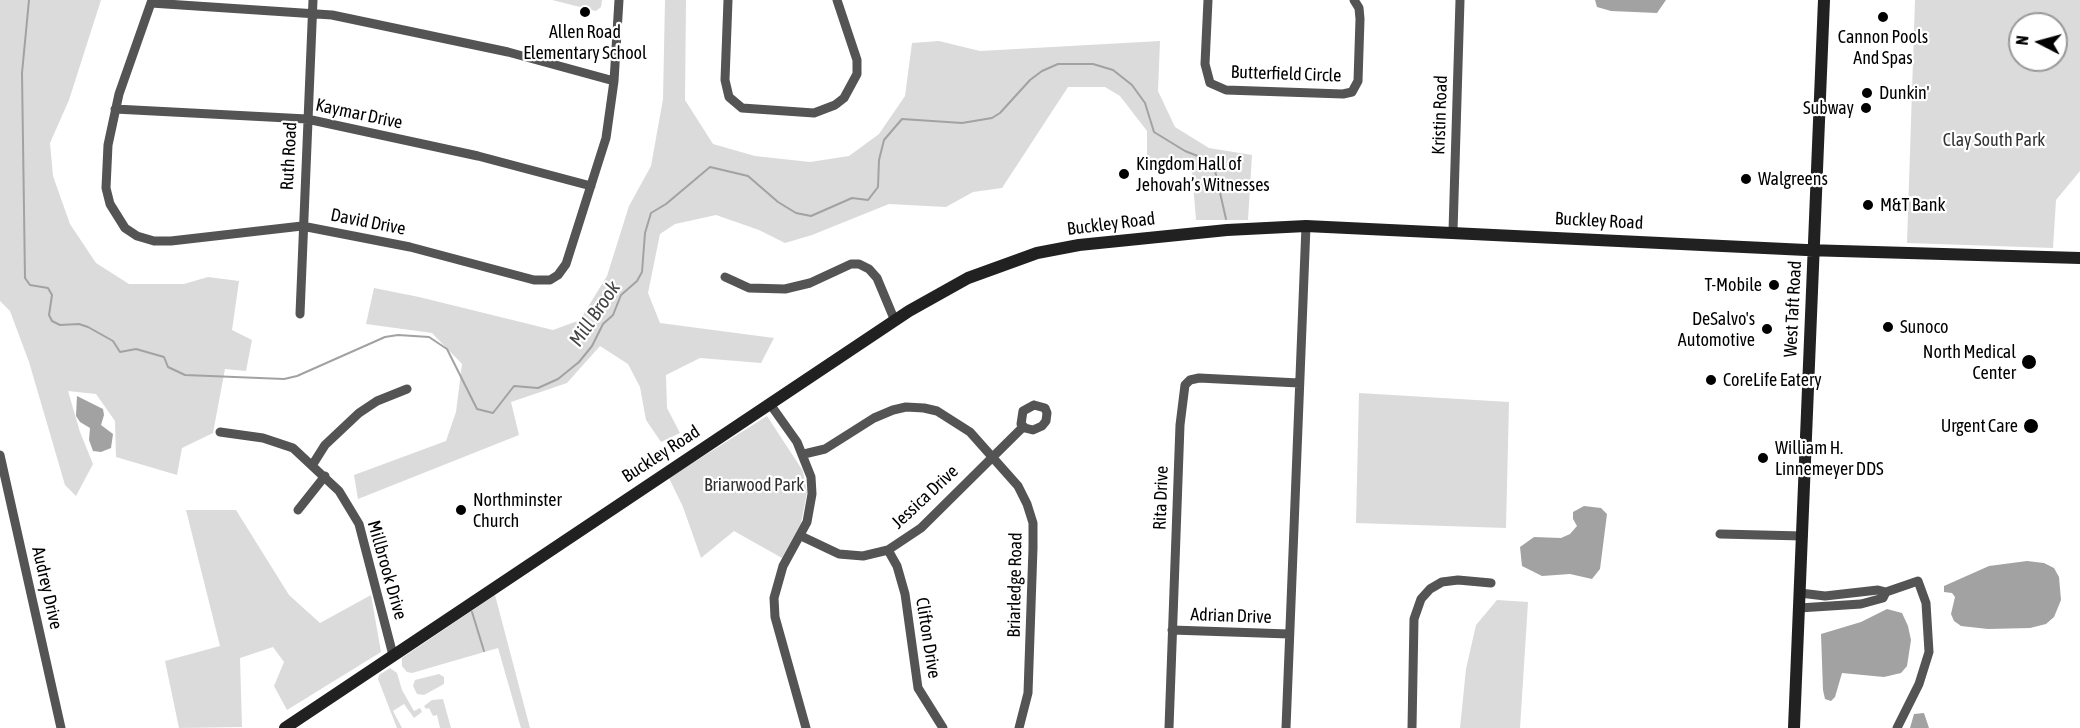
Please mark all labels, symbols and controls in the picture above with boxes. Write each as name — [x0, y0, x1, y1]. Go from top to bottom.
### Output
marker: Allen Road Elementary School — [578, 5, 592, 19]
marker: Cannon Pools And Spas — [1876, 10, 1890, 24]
north arrow — [2008, 12, 2068, 72]
place label: Allen Road Elementary School — [523, 21, 647, 63]
place label: Cannon Pools And Spas — [1838, 26, 1928, 68]
text: N — [2013, 35, 2032, 46]
street label: Butterfield Circle — [1230, 61, 1342, 87]
street label: Kristin Road — [1428, 75, 1452, 155]
place label: Dunkin' — [1879, 82, 1929, 104]
marker: Dunkin' — [1860, 86, 1874, 100]
street label: Kaymar Drive — [314, 94, 404, 134]
place label: Subway — [1803, 97, 1854, 119]
marker: Subway — [1859, 101, 1873, 115]
street label: Ruth Road — [276, 121, 302, 191]
park label: Clay South Park — [1943, 129, 2045, 151]
place label: Kingdom Hall of Jehovah’s Witnesses — [1136, 153, 1270, 195]
marker: Kingdom Hall of Jehovah’s Witnesses — [1117, 167, 1131, 181]
place label: Walgreens — [1758, 168, 1828, 190]
marker: Walgreens — [1739, 172, 1753, 186]
place label: M&T Bank — [1880, 194, 1945, 216]
marker: M&T Bank — [1861, 198, 1875, 212]
street label: David Drive — [329, 204, 407, 240]
street label: Buckley Road — [1066, 208, 1156, 240]
street label: Buckley Road — [1554, 208, 1644, 234]
street label: West Taft Road — [1780, 260, 1806, 358]
place label: T-Mobile — [1705, 274, 1762, 296]
water label: Mill Brook — [564, 277, 626, 351]
marker: T-Mobile — [1767, 278, 1781, 292]
place label: DeSalvo's Automotive — [1678, 308, 1755, 350]
place label: Sunoco — [1900, 316, 1949, 338]
marker: Sunoco — [1881, 320, 1895, 334]
marker: DeSalvo's Automotive — [1760, 322, 1774, 336]
place label: North Medical Center — [1923, 341, 2016, 384]
marker: North Medical Center — [2020, 353, 2038, 371]
place label: CoreLife Eatery — [1723, 369, 1822, 391]
marker: CoreLife Eatery — [1704, 373, 1718, 387]
place label: Urgent Care — [1941, 415, 2018, 437]
marker: Urgent Care — [2022, 417, 2040, 435]
street label: Buckley Road — [618, 421, 704, 487]
place label: William H. Linnemeyer DDS — [1775, 437, 1884, 480]
marker: William H. Linnemeyer DDS — [1756, 451, 1770, 465]
street label: Jessica Drive — [887, 461, 963, 533]
street label: Rita Drive — [1149, 466, 1173, 530]
park label: Briarwood Park — [704, 474, 804, 496]
place label: Northminster Church — [473, 489, 562, 532]
marker: Northminster Church — [454, 503, 468, 517]
street label: Millbrook Drive — [363, 518, 411, 622]
street label: Briarledge Road — [1003, 532, 1027, 638]
street label: Audrey Drive — [27, 545, 67, 631]
street label: Clifton Drive — [911, 596, 945, 680]
street label: Adrian Drive — [1190, 604, 1272, 628]

